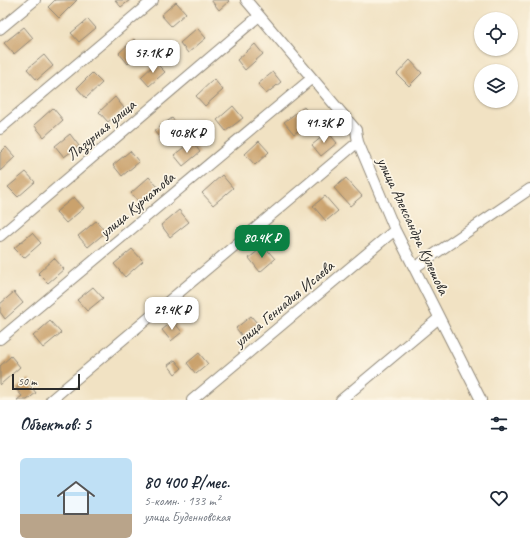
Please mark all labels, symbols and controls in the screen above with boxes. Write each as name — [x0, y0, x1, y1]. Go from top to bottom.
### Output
map controls — [474, 12, 518, 108]
button: locate — [474, 12, 518, 56]
pin: 57.1K ₽ — [116, 40, 190, 74]
text: 57.1K ₽ — [135, 45, 171, 61]
button: layers — [474, 64, 518, 108]
street label: Лазурная улица — [62, 94, 141, 165]
pin: 41.3K ₽ — [287, 110, 361, 144]
text: 41.3K ₽ — [306, 115, 342, 131]
pin: 40.8K ₽ — [150, 120, 224, 154]
text: 40.8K ₽ — [169, 125, 205, 141]
street label: улица Александра Кулешова — [372, 153, 454, 299]
street label: улица Курчатова — [95, 167, 179, 243]
pin: 80.4K ₽ — [225, 225, 299, 259]
text: 80.4K ₽ — [244, 230, 280, 246]
street label: улица Геннадия Исаева — [229, 256, 339, 352]
pin: 29.4K ₽ — [135, 297, 209, 331]
text: 29.4K ₽ — [154, 302, 190, 318]
scale bar — [12, 372, 80, 391]
text: 50 m — [18, 374, 37, 388]
icon: filters — [488, 413, 510, 435]
text: Объектов: 5 — [20, 414, 91, 435]
text: 80 400 ₽/мес. — [144, 472, 230, 493]
icon: home — [52, 474, 100, 522]
icon: heart — [488, 487, 510, 509]
text: 5-комн. · 133 m² — [144, 493, 220, 509]
text: улица Буденновская — [144, 509, 230, 525]

